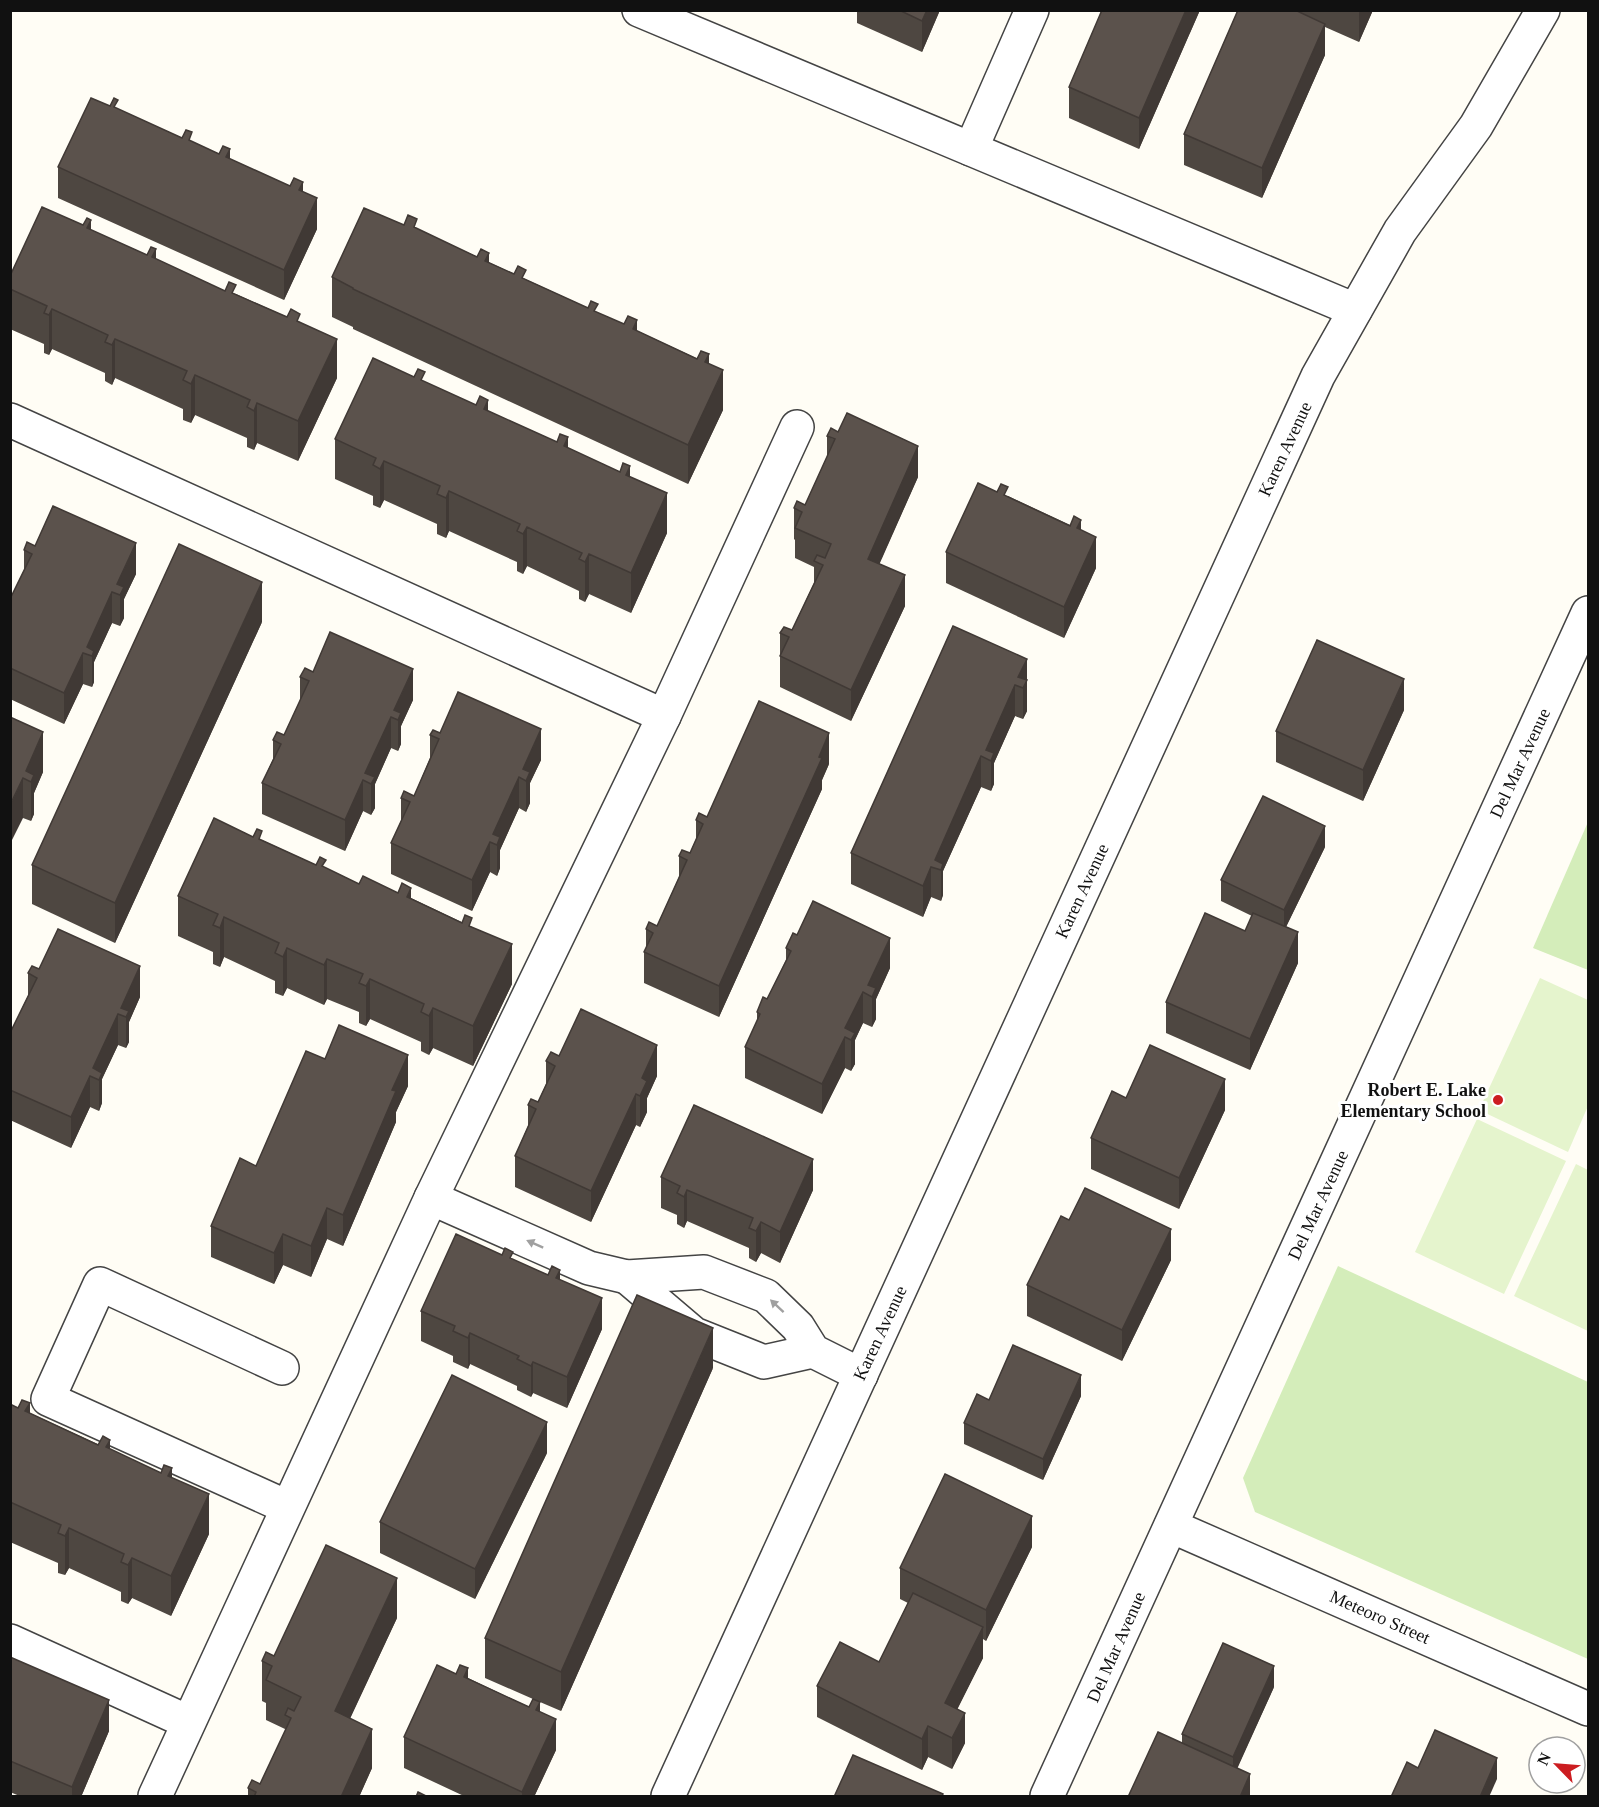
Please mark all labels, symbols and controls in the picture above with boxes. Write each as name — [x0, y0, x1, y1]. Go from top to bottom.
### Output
street label: Karen Avenue — [1254, 398, 1316, 500]
street label: Del Mar Avenue — [1486, 705, 1554, 821]
street label: Karen Avenue — [1051, 840, 1113, 942]
place label: Robert E. Lake Elementary School — [1341, 1080, 1486, 1121]
marker: Robert E. Lake Elementary School — [1491, 1093, 1505, 1107]
street label: Del Mar Avenue — [1284, 1147, 1352, 1263]
one-way arrow — [526, 1239, 544, 1249]
street label: Karen Avenue — [849, 1282, 911, 1384]
one-way arrow — [770, 1300, 784, 1314]
street label: Meteoro Street — [1327, 1586, 1433, 1648]
street label: Del Mar Avenue — [1083, 1589, 1149, 1705]
north arrow — [1527, 1735, 1587, 1795]
text: N — [1534, 1750, 1554, 1768]

